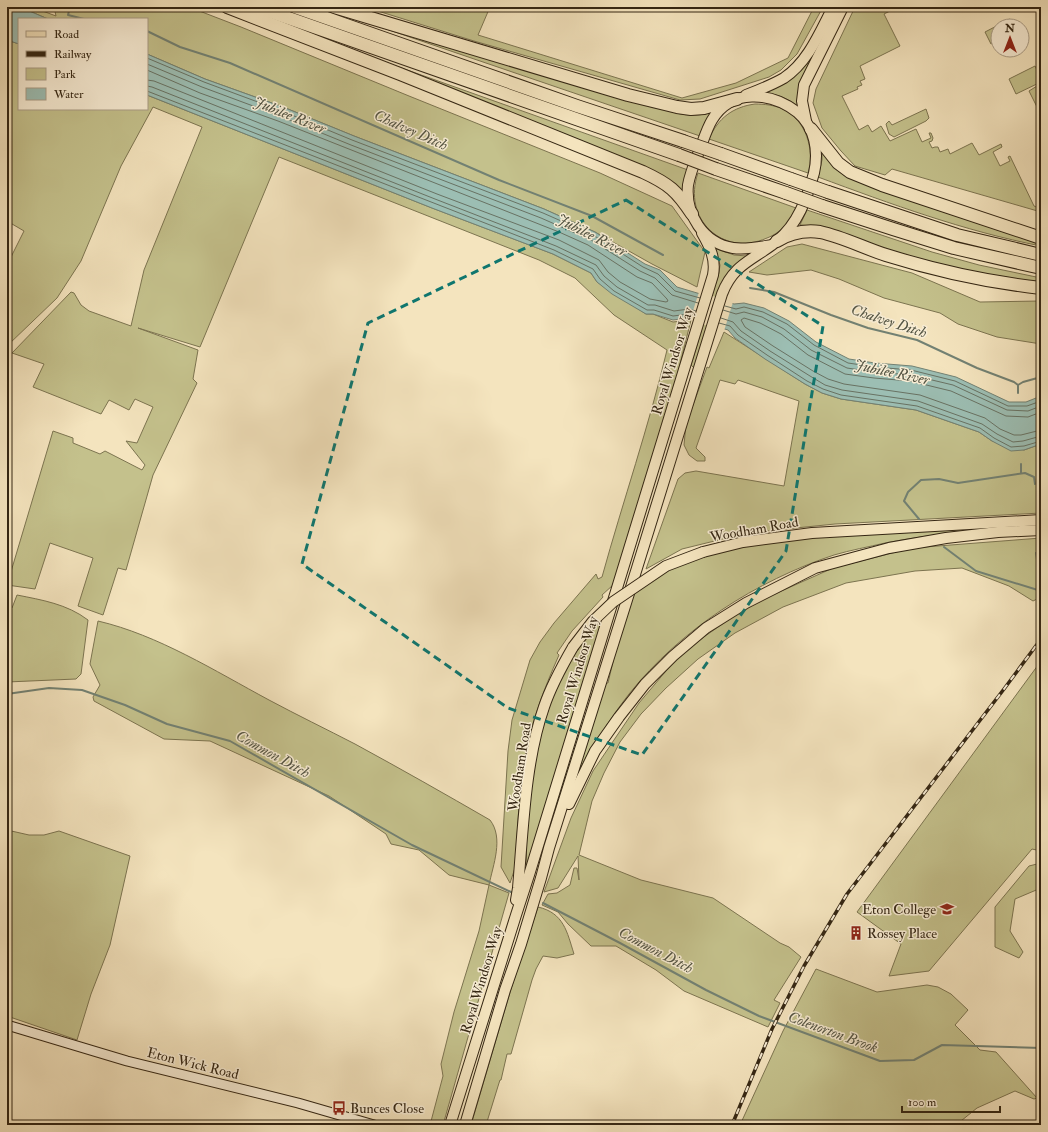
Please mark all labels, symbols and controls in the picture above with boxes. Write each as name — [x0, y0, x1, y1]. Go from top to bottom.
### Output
legend — [18, 18, 148, 110]
north arrow — [990, 18, 1030, 58]
text: N — [1004, 22, 1016, 35]
text: Road — [54, 27, 79, 42]
text: Railway — [54, 47, 92, 62]
text: Park — [54, 67, 76, 82]
text: Water — [53, 87, 84, 102]
water label: Jubilee River — [251, 92, 330, 139]
water label: Chalvey Ditch — [371, 106, 451, 155]
water label: Jubilee River — [554, 210, 631, 262]
water label: Chalvey Ditch — [848, 300, 929, 343]
street label: Royal Windsor Way — [648, 305, 698, 417]
water label: Jubilee River — [853, 355, 932, 390]
street label: Woodham Road — [708, 513, 800, 546]
street label: Royal Windsor Way — [553, 614, 603, 726]
street label: Woodham Road — [504, 721, 535, 814]
water label: Common Ditch — [232, 726, 313, 783]
place label: Eton College — [862, 901, 936, 918]
school or university icon: Eton College — [939, 901, 955, 917]
water label: Common Ditch — [615, 923, 697, 978]
street label: Royal Windsor Way — [457, 924, 507, 1036]
building icon: Rossey Place — [848, 925, 864, 941]
place label: Rossey Place — [867, 925, 937, 943]
water label: Colenorton Brook — [785, 1007, 880, 1058]
street label: Eton Wick Road — [145, 1044, 241, 1083]
scale bar — [902, 1088, 1000, 1114]
text: 100 m — [908, 1095, 937, 1110]
bus stop icon: Bunces Close — [331, 1100, 347, 1116]
place label: Bunces Close — [350, 1100, 424, 1117]

